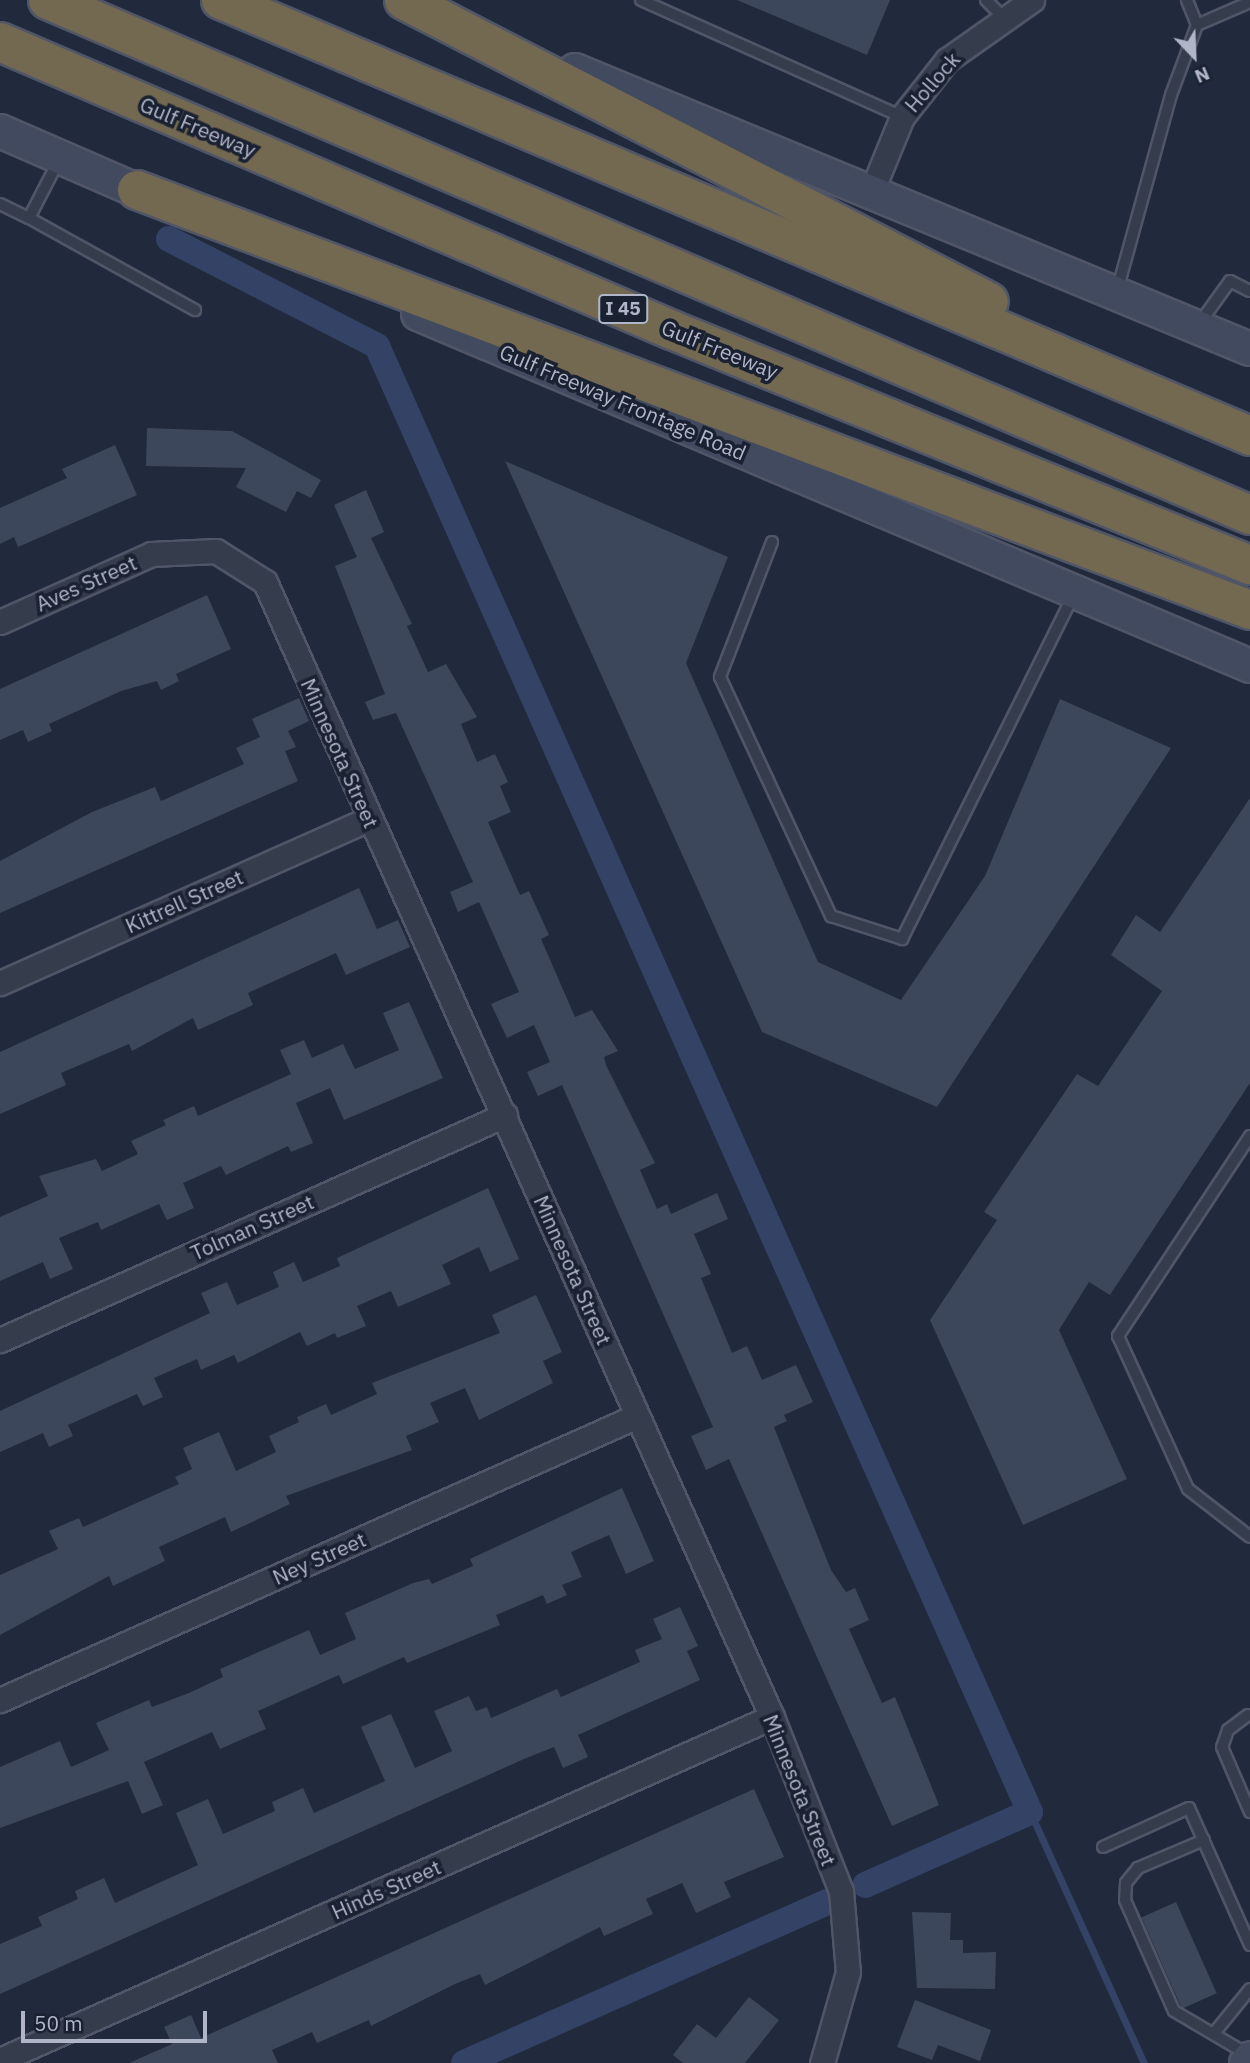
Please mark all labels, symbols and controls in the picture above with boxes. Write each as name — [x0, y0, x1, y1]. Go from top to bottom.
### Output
north arrow — [1159, 21, 1229, 91]
street label: Hollock — [899, 47, 965, 117]
text: N — [1191, 62, 1213, 89]
street label: Gulf Freeway — [136, 91, 260, 163]
road number: I 45 — [597, 294, 649, 324]
street label: Gulf Freeway — [658, 314, 782, 384]
street label: Gulf Freeway Frontage Road — [496, 339, 750, 465]
street label: Aves Street — [32, 550, 140, 616]
street label: Minnesota Street — [296, 674, 384, 832]
street label: Kittrell Street — [121, 864, 247, 938]
street label: Tolman Street — [187, 1189, 317, 1265]
street label: Minnesota Street — [529, 1191, 617, 1349]
street label: Ney Street — [269, 1526, 369, 1590]
street label: Minnesota Street — [758, 1711, 842, 1869]
street label: Hinds Street — [327, 1854, 445, 1924]
scale bar — [24, 1996, 210, 2040]
text: 50 m — [34, 2009, 83, 2037]

